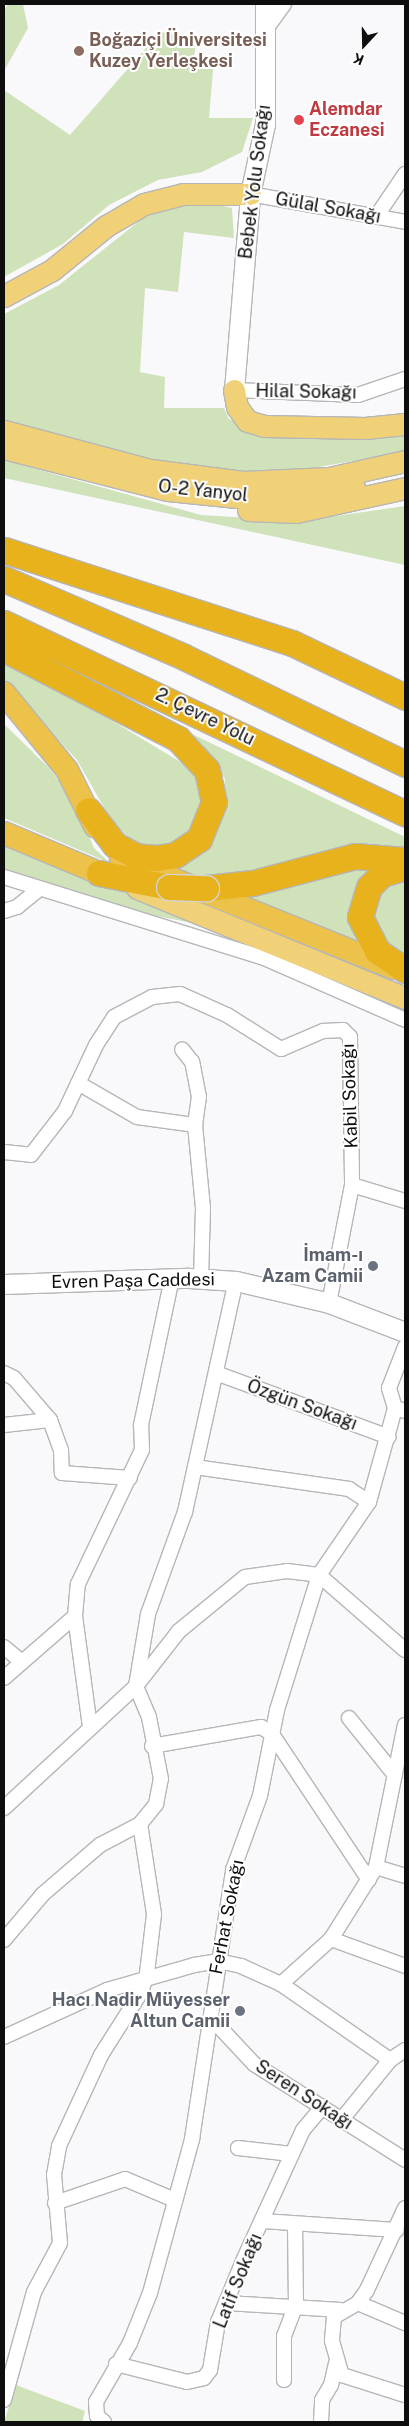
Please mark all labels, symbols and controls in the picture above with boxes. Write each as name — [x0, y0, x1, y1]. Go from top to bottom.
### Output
north arrow — [339, 20, 389, 70]
place label: Boğaziçi Üniversitesi Kuzey Yerleşkesi — [89, 30, 267, 72]
marker: Boğaziçi Üniversitesi Kuzey Yerleşkesi — [73, 45, 85, 57]
text: K — [351, 50, 366, 68]
place label: Alemdar Eczanesi — [309, 99, 385, 142]
street label: Bebek Yolu Sokağı — [235, 104, 275, 260]
marker: Alemdar Eczanesi — [293, 114, 305, 126]
street label: Gülal Sokağı — [274, 188, 382, 228]
street label: Hilal Sokağı — [255, 380, 357, 404]
street label: O-2 Yanyol — [157, 476, 249, 506]
street label: 2. Çevre Yolu — [152, 684, 258, 750]
street label: Kabil Sokağı — [337, 1043, 363, 1149]
place label: İmam-ı Azam Camii — [262, 1245, 363, 1288]
marker: İmam-ı Azam Camii — [367, 1260, 379, 1272]
street label: Evren Paşa Caddesi — [51, 1269, 215, 1293]
street label: Özgün Sokağı — [244, 1375, 360, 1435]
street label: Ferhat Sokağı — [205, 1858, 249, 1976]
place label: Hacı Nadir Müyesser Altun Camii — [52, 1990, 230, 2032]
marker: Hacı Nadir Müyesser Altun Camii — [234, 2005, 246, 2017]
street label: Seren Sokağı — [251, 2056, 357, 2134]
street label: Latif Sokağı — [209, 2230, 267, 2332]

